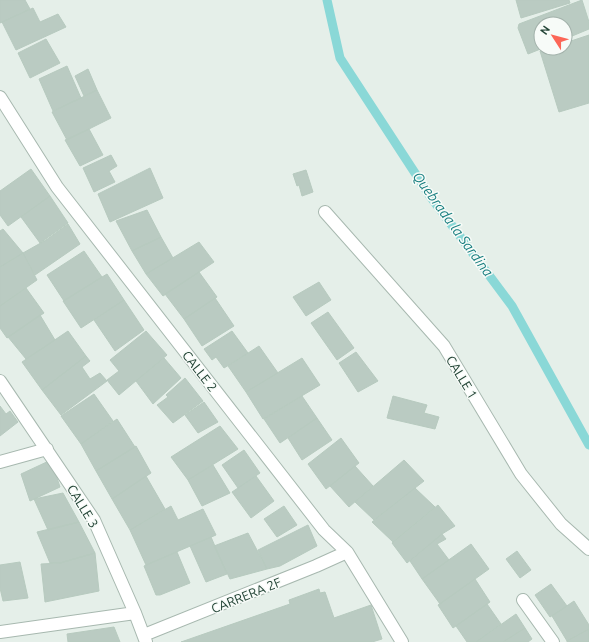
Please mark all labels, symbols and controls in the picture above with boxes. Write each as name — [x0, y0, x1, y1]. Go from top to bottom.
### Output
north arrow — [533, 16, 573, 56]
text: N — [538, 23, 552, 37]
water label: Quebrada la Sardina — [409, 169, 497, 280]
street label: CALLE 2 — [180, 348, 220, 394]
street label: CALLE 1 — [444, 353, 480, 401]
street label: CALLE 3 — [65, 482, 101, 530]
street label: CARRERA 2F — [209, 575, 283, 615]

